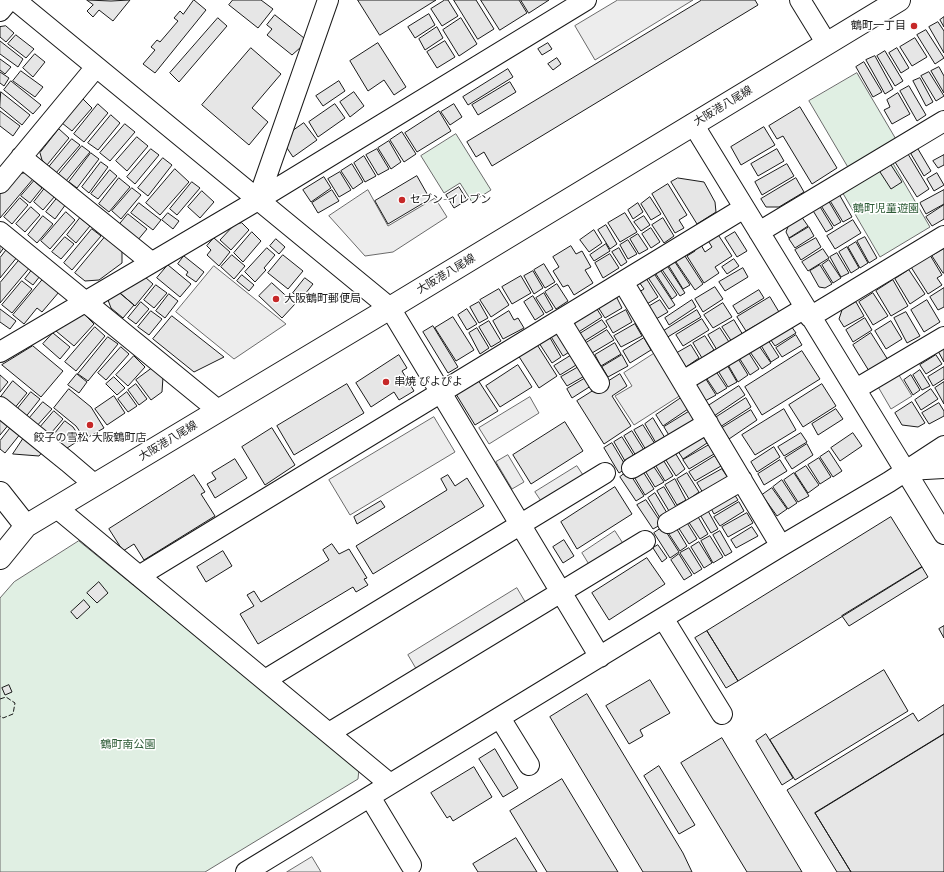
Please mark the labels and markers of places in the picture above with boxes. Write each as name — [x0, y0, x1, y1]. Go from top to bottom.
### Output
place label: 鶴町一丁目 — [851, 19, 906, 33]
marker: 鶴町一丁目 — [909, 21, 919, 31]
place label: セブン-イレブン — [410, 193, 491, 207]
marker: セブン-イレブン — [397, 195, 407, 205]
place label: 大阪鶴町郵便局 — [284, 292, 361, 306]
marker: 大阪鶴町郵便局 — [271, 294, 281, 304]
place label: 串焼 ぴよぴよ — [394, 375, 463, 389]
marker: 串焼 ぴよぴよ — [381, 377, 391, 387]
marker: 餃子の雪松 大阪鶴町店 — [85, 420, 95, 430]
place label: 餃子の雪松 大阪鶴町店 — [33, 431, 147, 445]

